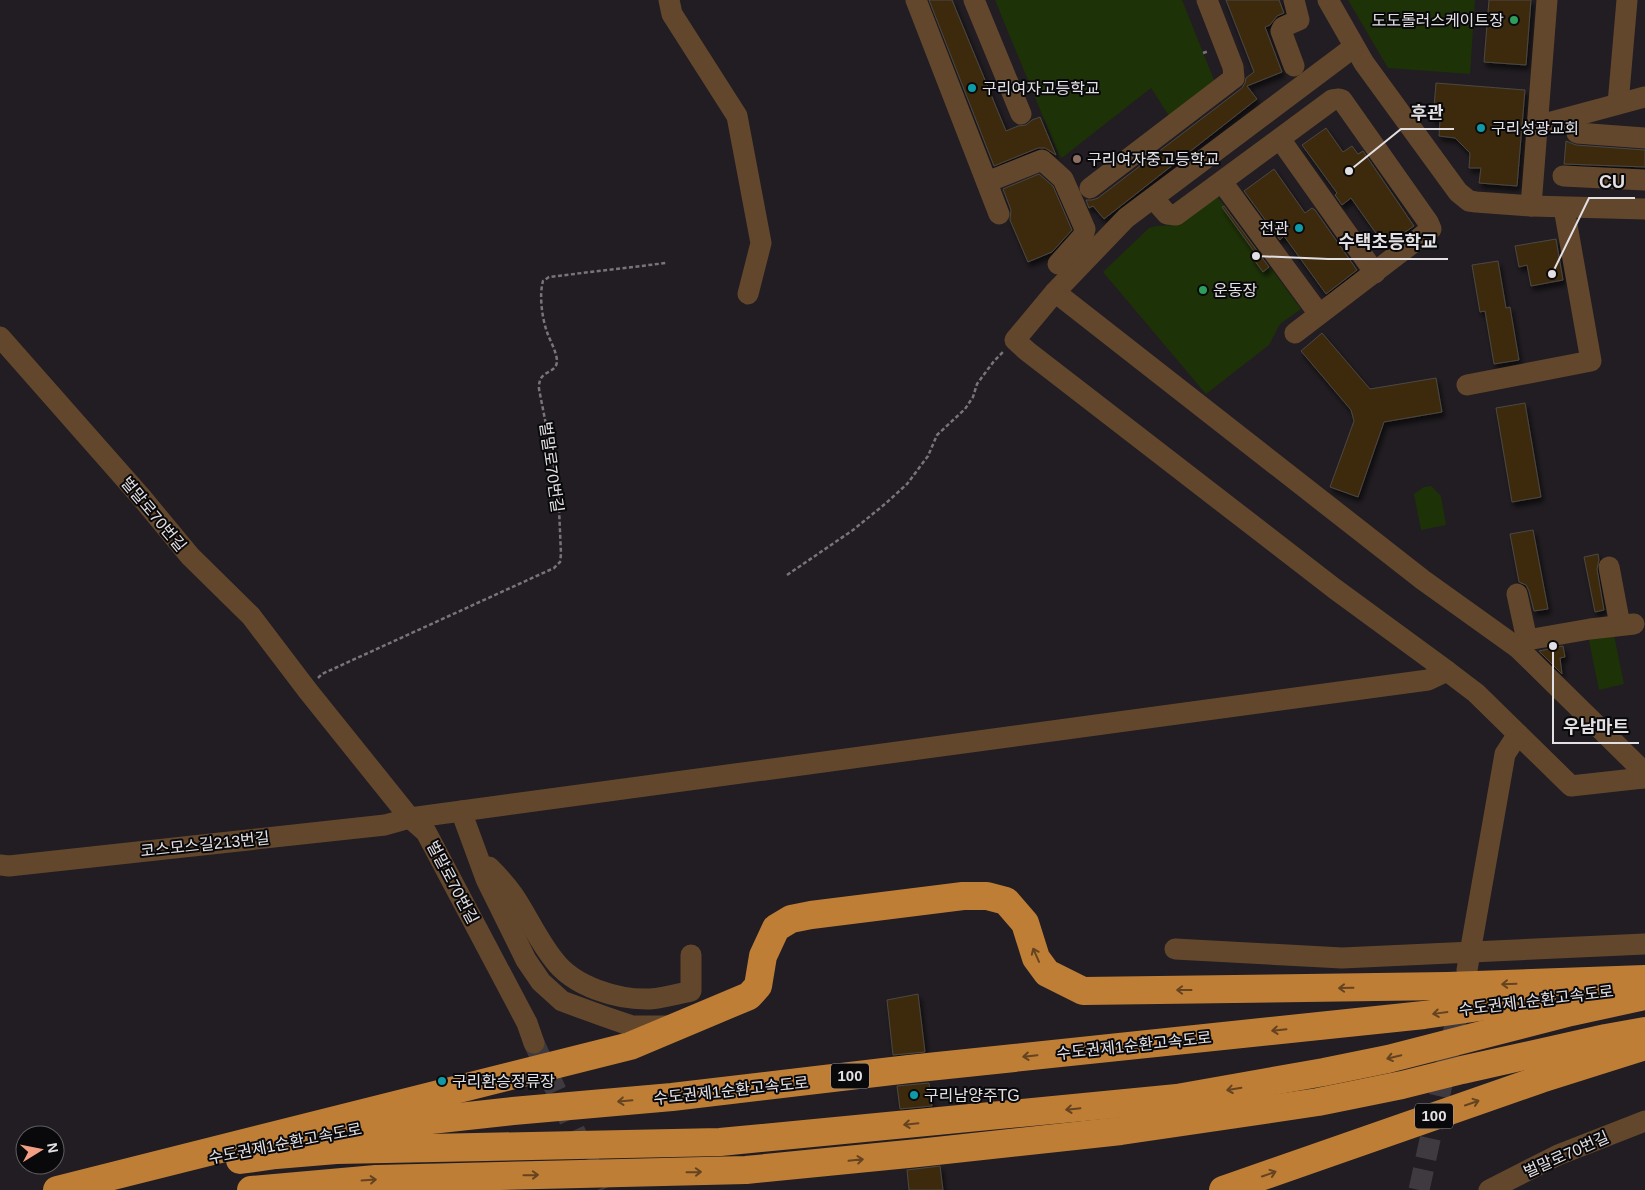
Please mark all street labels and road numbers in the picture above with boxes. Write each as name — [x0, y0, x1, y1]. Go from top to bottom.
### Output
street label: 벌말로70번길 — [537, 421, 566, 514]
street label: 벌말로70번길 — [118, 474, 190, 555]
street label: 코스모스길213번길 — [140, 829, 270, 860]
street label: 벌말로70번길 — [424, 838, 482, 927]
street label: 수도권제1순환고속도로 — [1458, 983, 1615, 1018]
street label: 수도권제1순환고속도로 — [1056, 1029, 1213, 1062]
road number: 100 — [831, 1064, 869, 1088]
street label: 수도권제1순환고속도로 — [653, 1074, 810, 1107]
road number: 100 — [1415, 1104, 1453, 1128]
street label: 수도권제1순환고속도로 — [207, 1120, 364, 1167]
street label: 벌말로70번길 — [1521, 1128, 1611, 1181]

